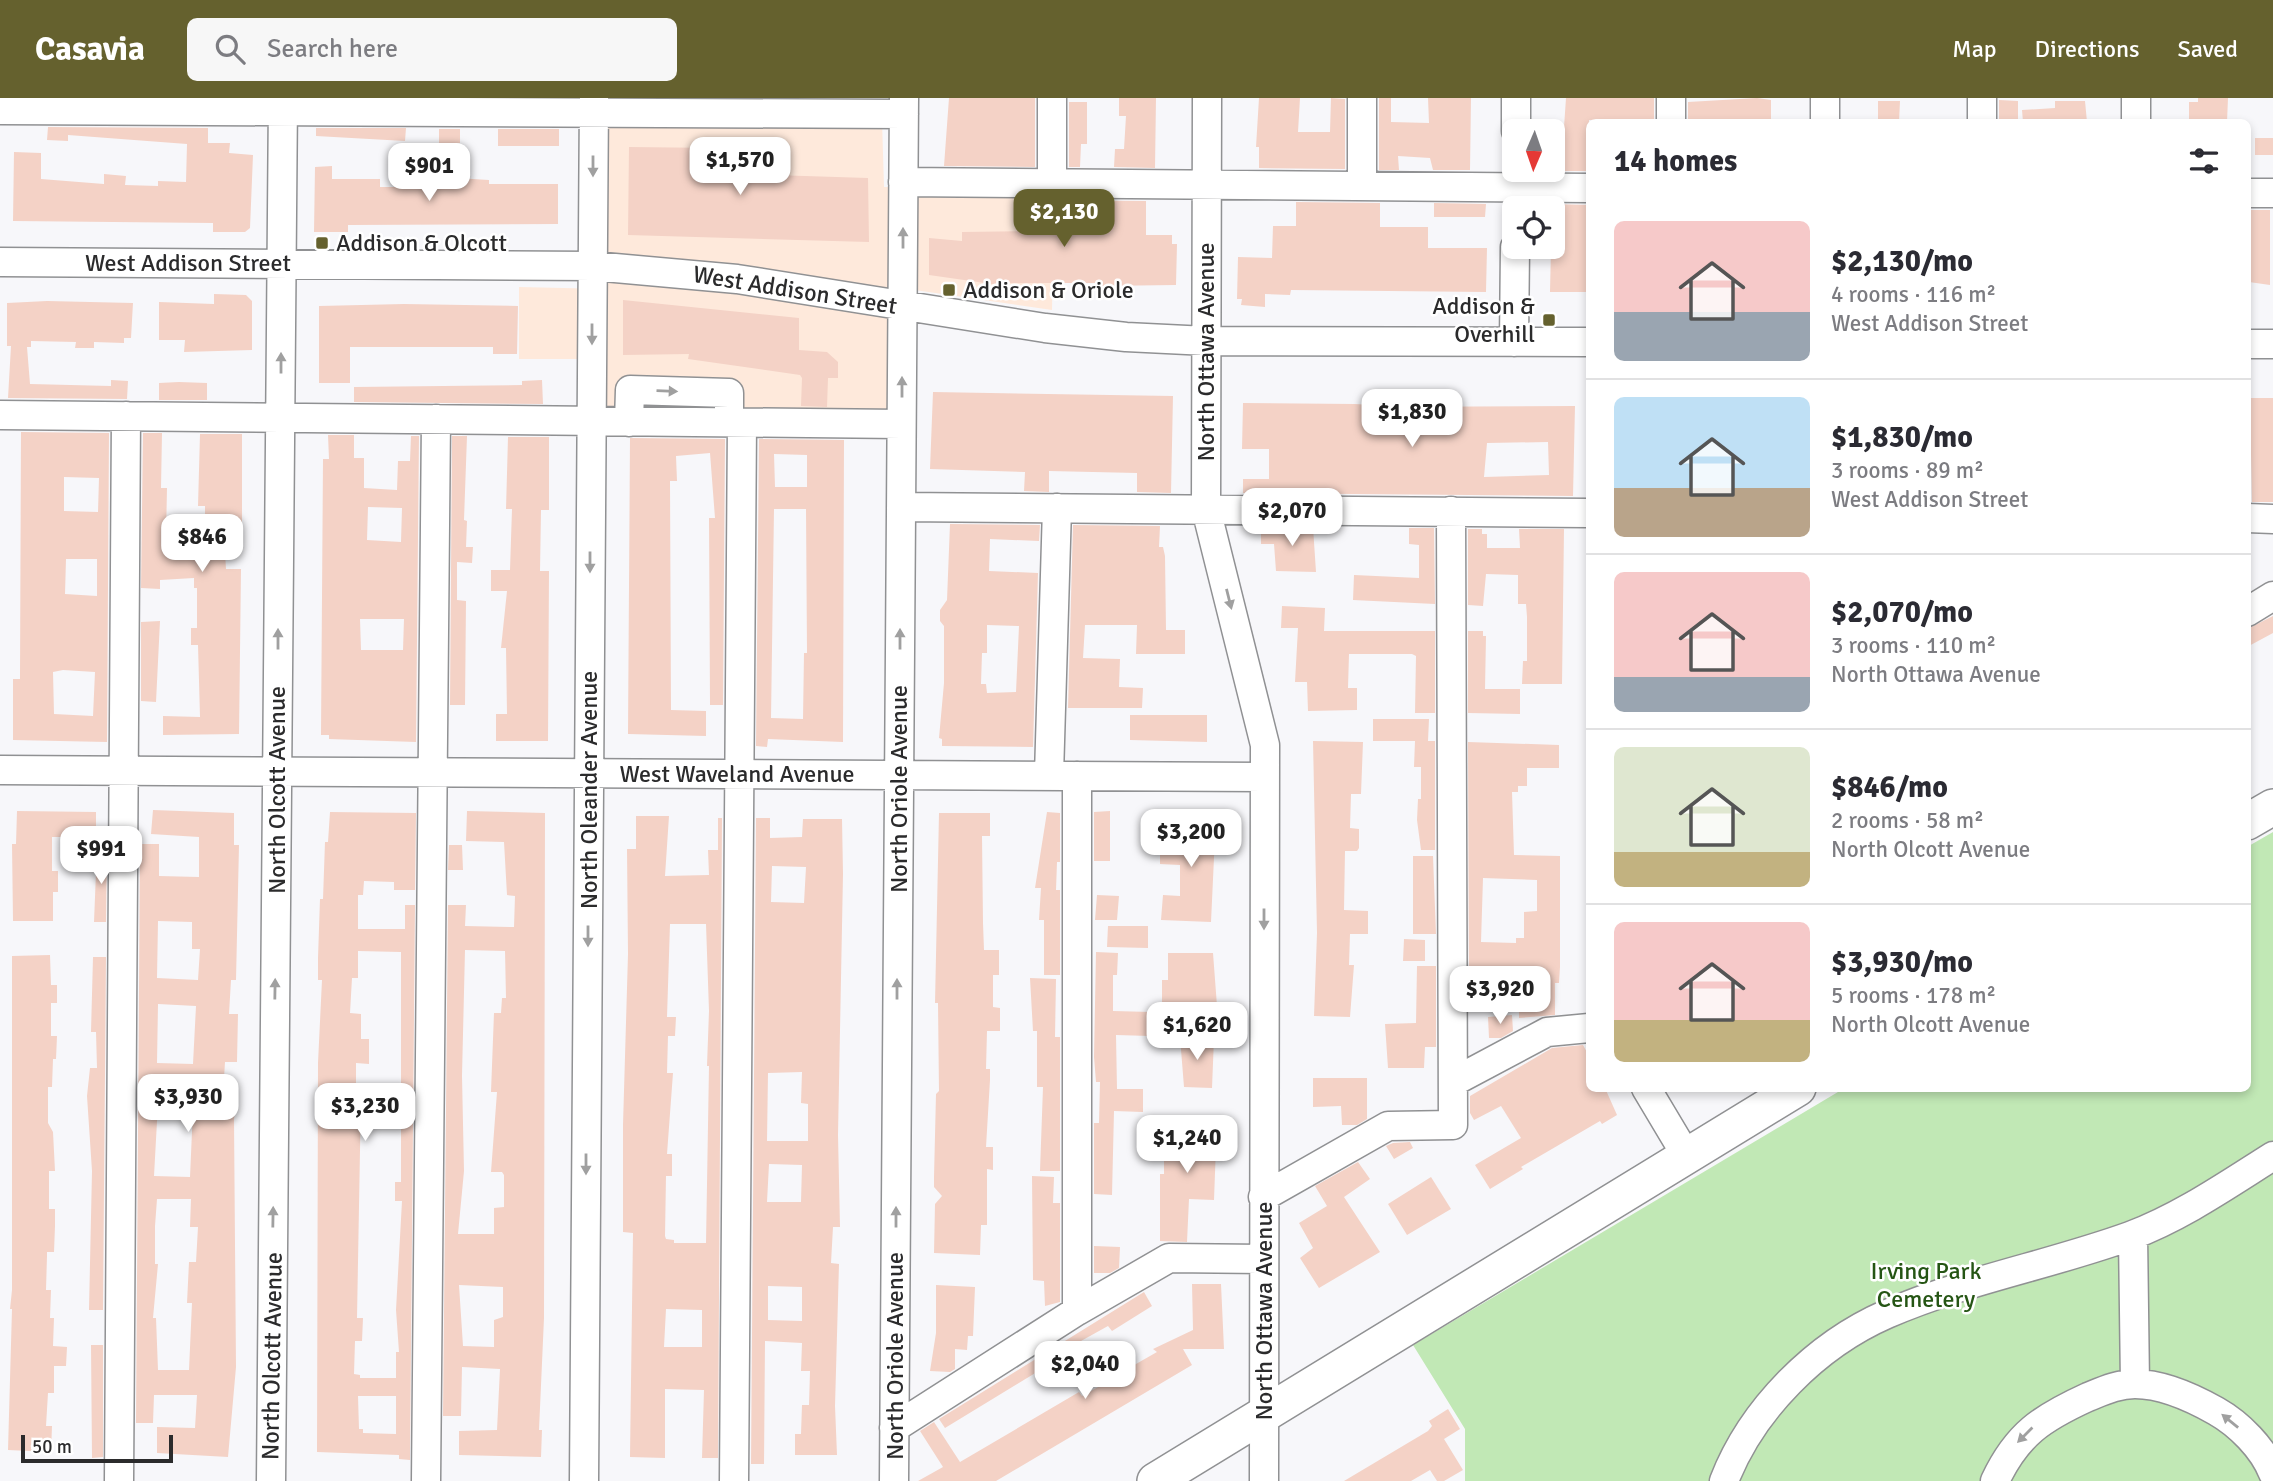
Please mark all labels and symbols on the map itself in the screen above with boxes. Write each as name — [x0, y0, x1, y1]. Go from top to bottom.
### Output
north arrow — [1502, 119, 1564, 182]
pin: $1,570 — [683, 138, 797, 197]
pin: $901 — [388, 144, 470, 203]
one-way arrow — [587, 155, 599, 177]
pin: $2,130 — [1007, 190, 1121, 249]
one-way arrow — [897, 227, 909, 249]
place label: Addison & Olcott — [336, 228, 507, 258]
marker: Addison & Olcott — [314, 235, 330, 251]
street label: North Ottawa Avenue — [1191, 243, 1221, 461]
street label: West Addison Street — [85, 248, 291, 278]
street label: West Addison Street — [691, 259, 899, 321]
place label: Addison & Oriole — [963, 275, 1134, 305]
marker: Addison & Oriole — [941, 282, 957, 298]
place label: Addison & Overhill — [1432, 291, 1535, 349]
marker: Addison & Overhill — [1541, 312, 1557, 328]
one-way arrow — [586, 324, 598, 346]
one-way arrow — [275, 352, 287, 374]
one-way arrow — [896, 376, 908, 398]
one-way arrow — [656, 385, 678, 397]
pin: $1,830 — [1355, 390, 1469, 449]
pin: $2,070 — [1235, 489, 1349, 548]
pin: $846 — [161, 514, 243, 574]
one-way arrow — [585, 551, 596, 573]
one-way arrow — [1224, 588, 1235, 610]
one-way arrow — [272, 628, 284, 650]
one-way arrow — [894, 628, 906, 650]
street label: North Oleander Avenue — [574, 671, 604, 909]
street label: North Oriole Avenue — [884, 685, 914, 893]
street label: North Olcott Avenue — [262, 686, 292, 894]
street label: West Waveland Avenue — [620, 759, 855, 789]
pin: $3,200 — [1134, 810, 1248, 869]
pin: $991 — [60, 826, 142, 886]
one-way arrow — [1258, 908, 1270, 930]
one-way arrow — [582, 926, 594, 948]
pin: $3,920 — [1443, 967, 1557, 1026]
one-way arrow — [269, 978, 281, 1000]
one-way arrow — [892, 978, 903, 1000]
pin: $1,620 — [1140, 1002, 1254, 1062]
pin: $3,930 — [131, 1074, 245, 1134]
pin: $3,230 — [308, 1084, 422, 1143]
pin: $1,240 — [1130, 1116, 1244, 1175]
one-way arrow — [580, 1153, 592, 1175]
street label: North Ottawa Avenue — [1249, 1202, 1279, 1420]
one-way arrow — [267, 1206, 279, 1228]
one-way arrow — [890, 1206, 902, 1228]
street label: North Olcott Avenue — [255, 1252, 289, 1460]
street label: North Oriole Avenue — [880, 1252, 910, 1460]
park label: Irving Park Cemetery — [1871, 1256, 1981, 1314]
pin: $2,040 — [1028, 1342, 1142, 1401]
one-way arrow — [2222, 1414, 2240, 1429]
one-way arrow — [2017, 1427, 2034, 1444]
scale bar — [21, 1432, 173, 1464]

